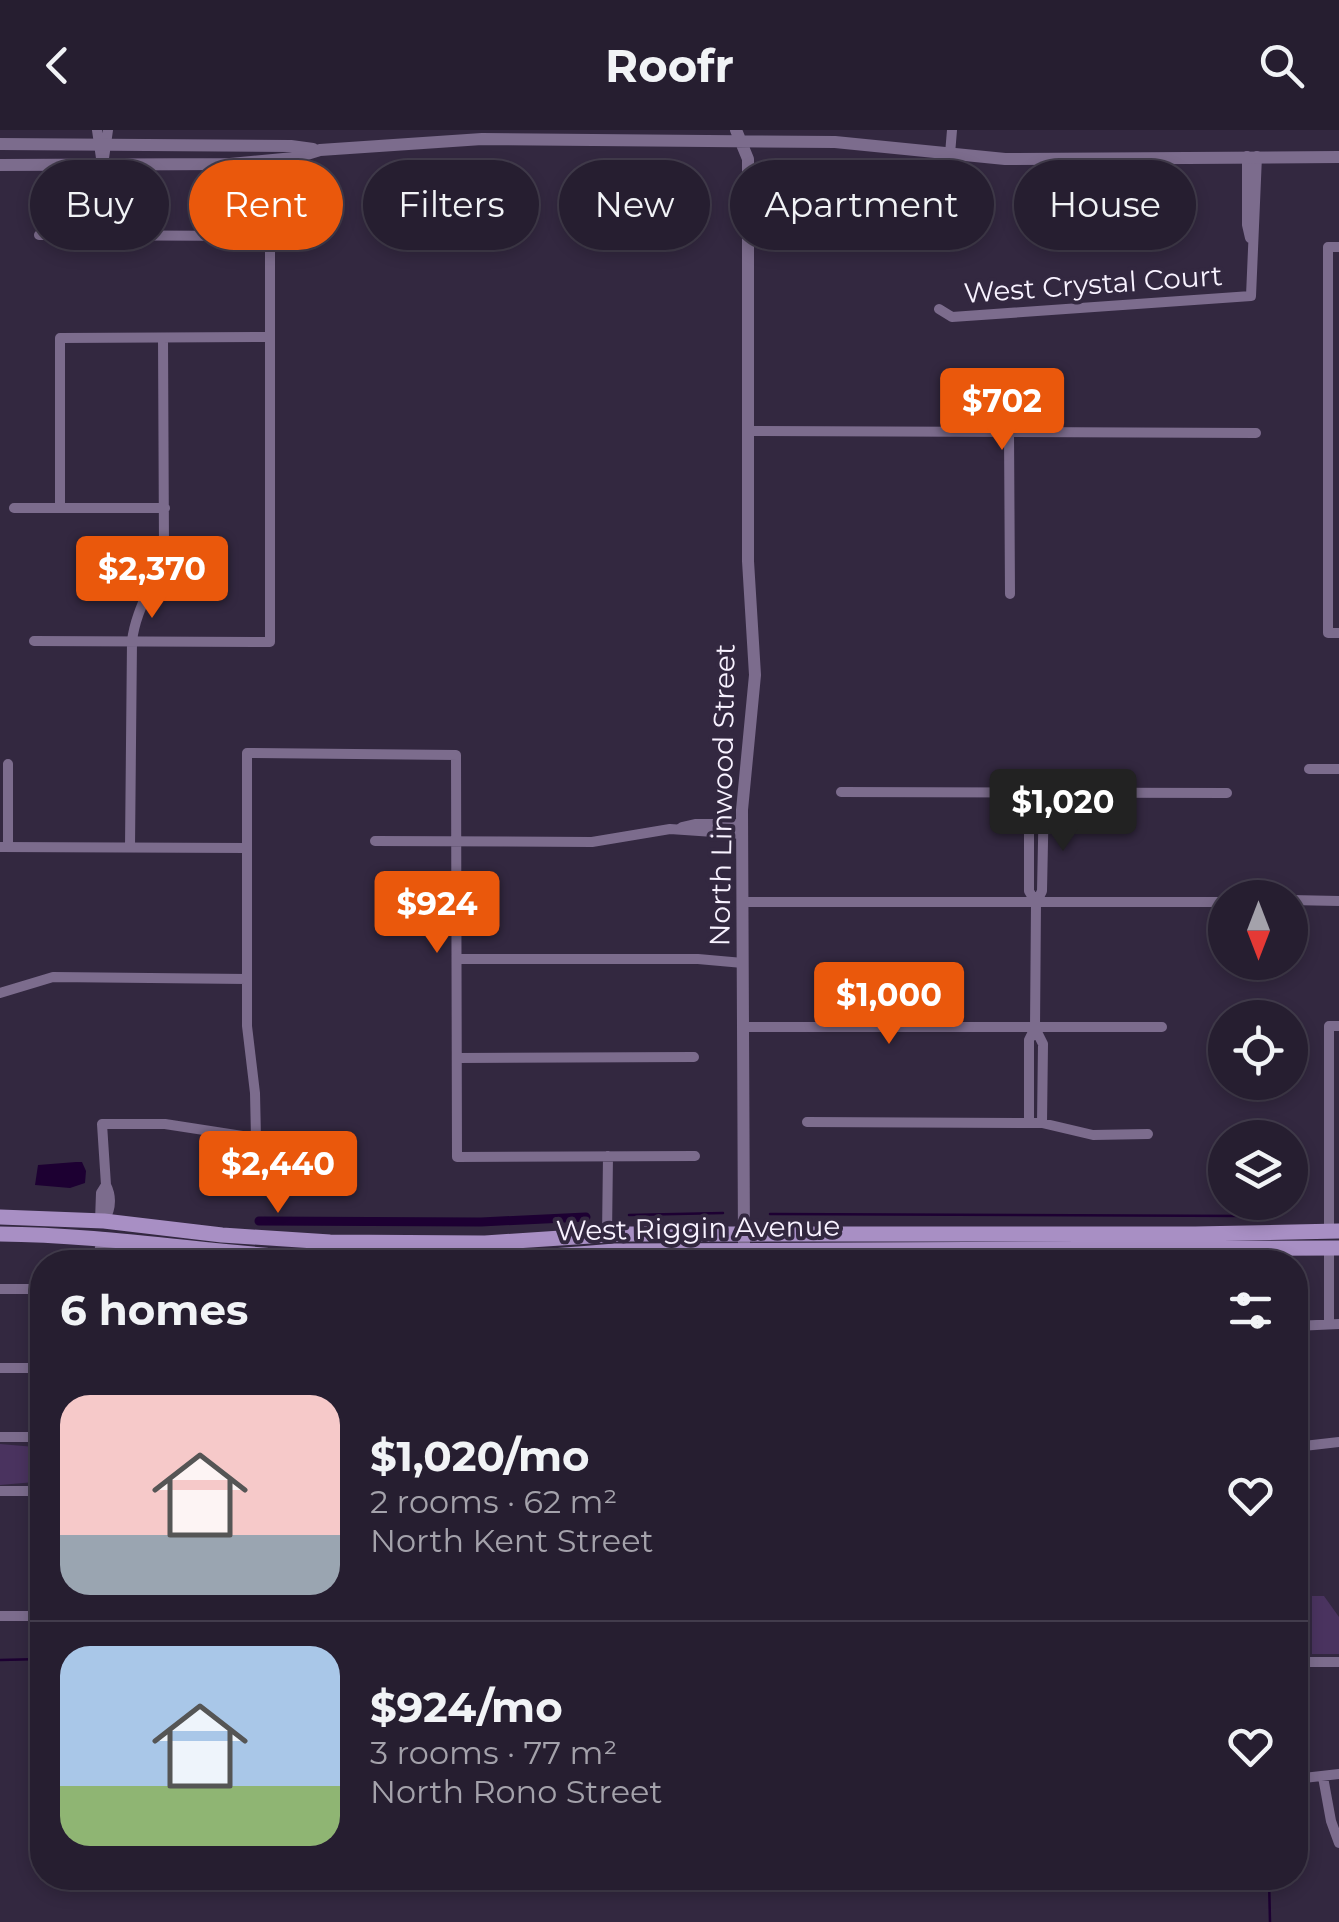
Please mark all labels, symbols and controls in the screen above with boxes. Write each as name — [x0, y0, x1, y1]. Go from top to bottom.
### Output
icon: back — [30, 38, 85, 93]
text: Roofr — [605, 38, 734, 93]
icon: search — [1254, 38, 1309, 93]
chip: Buy — [30, 160, 169, 250]
chip: Rent — [189, 160, 343, 250]
chip: Filters — [363, 160, 539, 250]
chip: New — [559, 160, 710, 250]
chip: Apartment — [730, 160, 994, 250]
chip: House — [1014, 160, 1196, 250]
street label: West Crystal Court — [963, 258, 1223, 310]
pin: $702 — [943, 368, 1061, 453]
text: $702 — [962, 381, 1042, 420]
pin: $2,370 — [71, 536, 233, 621]
text: $2,370 — [98, 549, 206, 588]
street label: North Linwood Street — [702, 643, 742, 947]
pin: $1,020 — [982, 769, 1144, 854]
text: $1,020 — [1012, 782, 1114, 821]
pin: $924 — [378, 871, 496, 956]
north arrow — [1208, 880, 1308, 980]
map controls — [1208, 880, 1308, 1220]
text: $924 — [397, 884, 477, 923]
pin: $1,000 — [808, 962, 970, 1047]
text: $1,000 — [836, 975, 942, 1014]
button: locate — [1208, 1000, 1308, 1100]
button: layers — [1208, 1120, 1308, 1220]
pin: $2,440 — [197, 1131, 359, 1216]
text: $2,440 — [221, 1144, 335, 1183]
street label: West Riggin Avenue — [555, 1209, 841, 1247]
icon: filters — [1223, 1283, 1278, 1338]
text: 6 homes — [60, 1284, 248, 1336]
text: $1,020/mo — [370, 1430, 590, 1482]
icon: home — [140, 1435, 260, 1555]
icon: heart — [1223, 1468, 1278, 1523]
text: 2 rooms · 62 m² — [370, 1482, 617, 1521]
text: North Kent Street — [370, 1521, 653, 1560]
text: $924/mo — [370, 1681, 563, 1733]
icon: home — [140, 1686, 260, 1806]
icon: heart — [1223, 1719, 1278, 1774]
text: 3 rooms · 77 m² — [370, 1733, 617, 1772]
text: North Rono Street — [370, 1772, 662, 1811]

